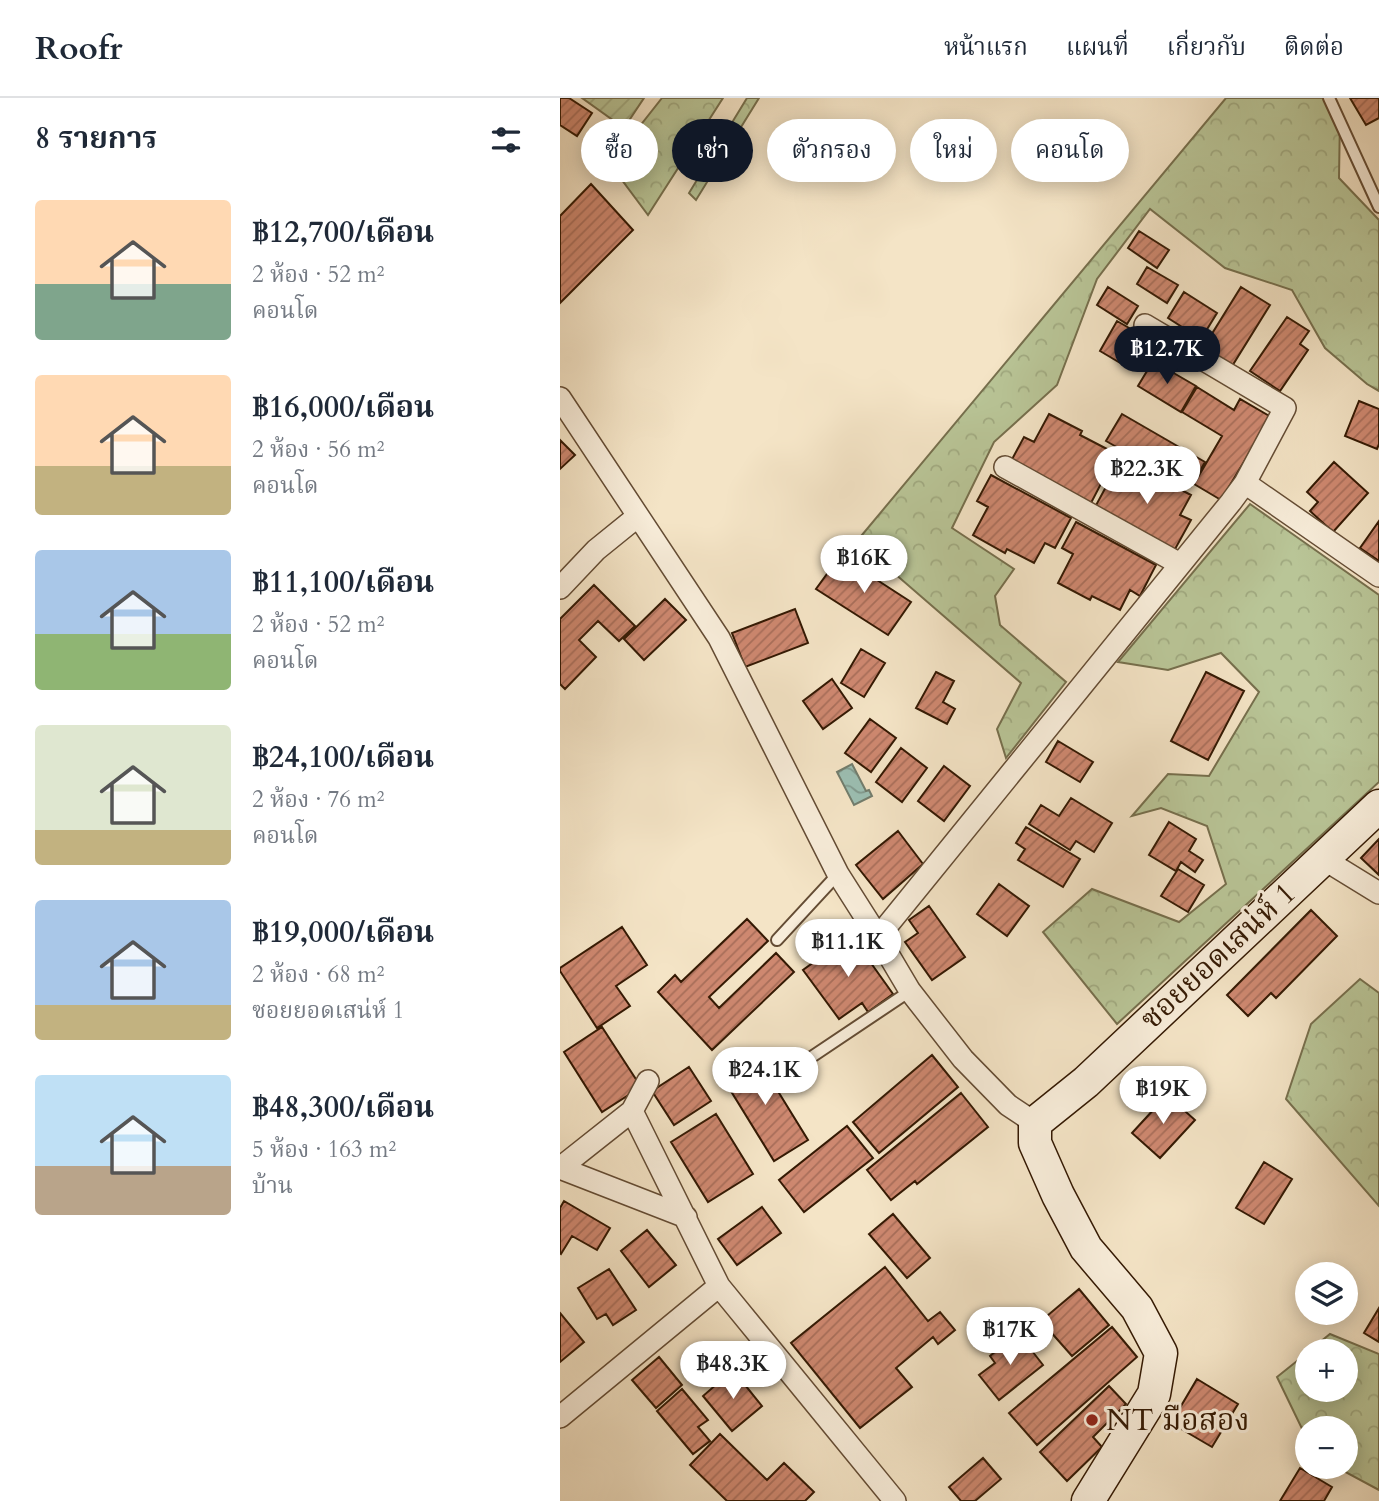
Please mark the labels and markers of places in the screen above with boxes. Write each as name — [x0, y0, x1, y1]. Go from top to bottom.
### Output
pin: ฿12.7K — [1110, 327, 1224, 386]
pin: ฿22.3K — [1090, 446, 1204, 506]
pin: ฿16K — [823, 536, 905, 595]
pin: ฿11.1K — [791, 920, 905, 979]
pin: ฿24.1K — [708, 1048, 822, 1107]
pin: ฿19K — [1122, 1066, 1204, 1126]
pin: ฿17K — [969, 1308, 1051, 1367]
pin: ฿48.3K — [676, 1342, 790, 1401]
place label: NT มือสอง — [1106, 1400, 1250, 1441]
marker: NT มือสอง — [1084, 1412, 1100, 1428]

